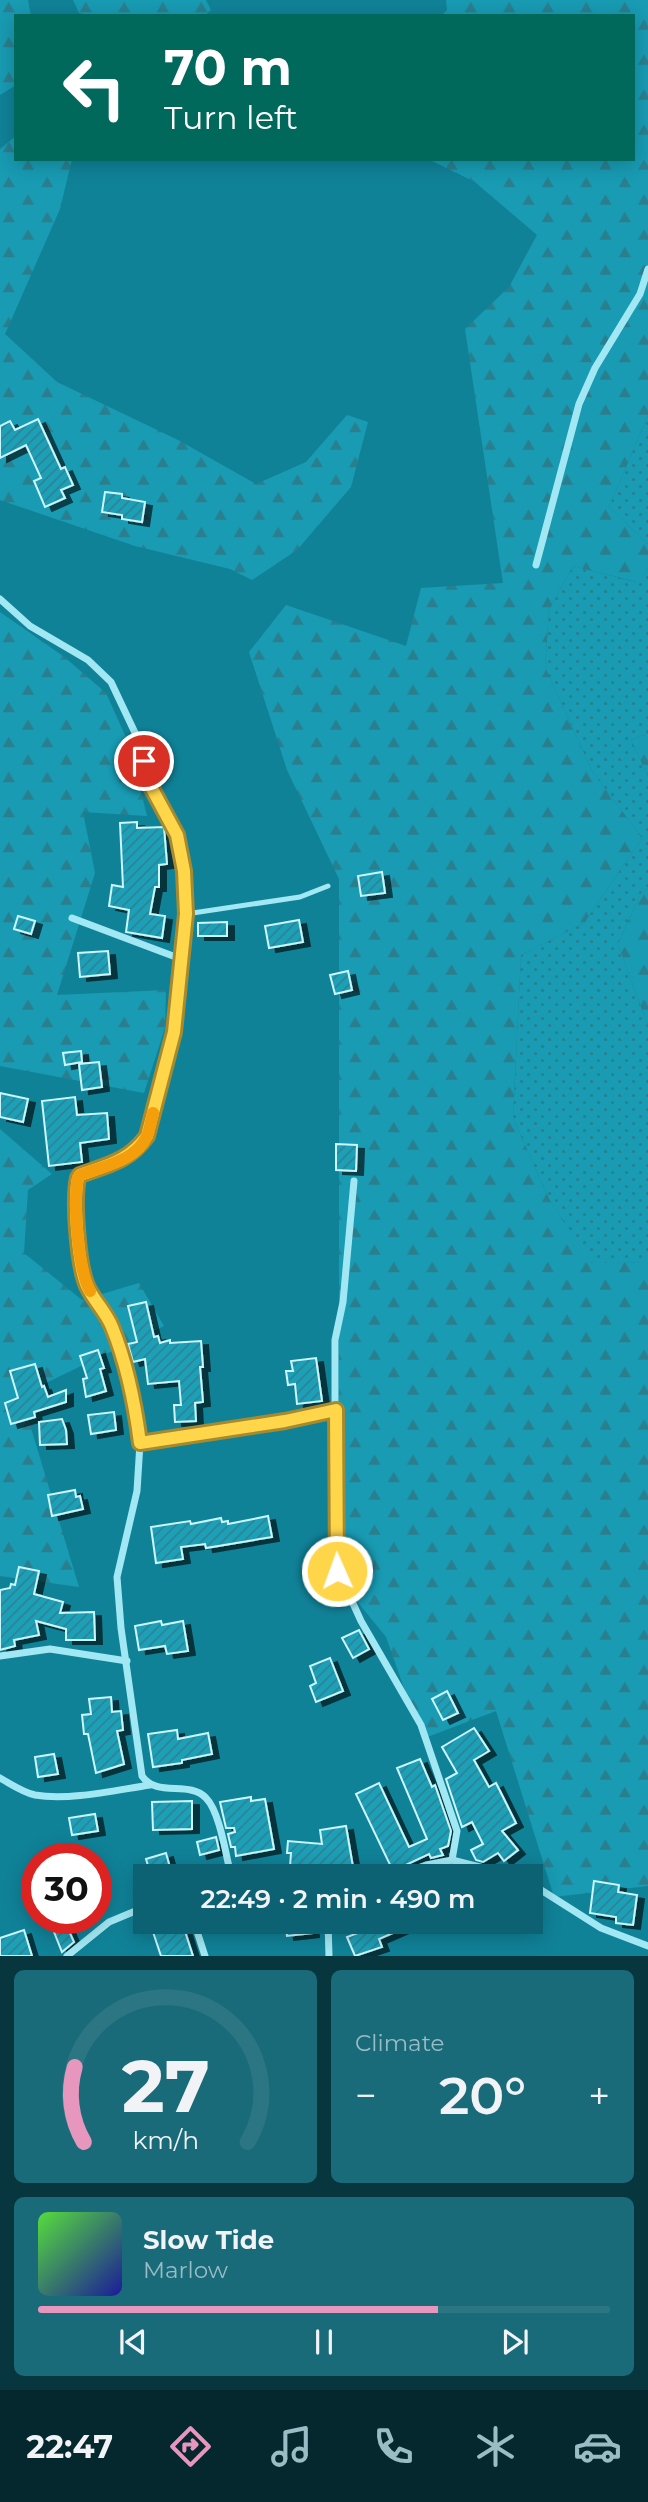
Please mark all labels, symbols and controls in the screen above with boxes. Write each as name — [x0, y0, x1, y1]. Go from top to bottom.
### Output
text: 70 m — [164, 38, 292, 97]
icon: left — [49, 42, 140, 133]
text: Turn left — [164, 98, 298, 137]
pin — [114, 731, 174, 791]
icon: arrive — [125, 742, 163, 780]
position arrow — [300, 1534, 374, 1608]
speed limit sign: 30 — [21, 1843, 112, 1934]
text: 22:49 · 2 min · 490 m — [201, 1883, 475, 1915]
text: Climate — [355, 2029, 444, 2057]
text: 27 — [121, 2043, 210, 2131]
text: 20° — [439, 2064, 526, 2127]
text: − — [355, 2072, 377, 2119]
text: + — [588, 2072, 610, 2119]
text: km/h — [132, 2125, 199, 2155]
text: Slow Tide — [143, 2224, 274, 2256]
text: Marlow — [143, 2256, 228, 2284]
icon: previous — [114, 2323, 152, 2361]
icon: pause — [305, 2323, 343, 2361]
icon: next — [496, 2323, 534, 2361]
icon: directions — [166, 2422, 215, 2471]
icon: music — [267, 2422, 316, 2471]
icon: phone — [369, 2422, 418, 2471]
icon: climate — [471, 2422, 520, 2471]
icon: car — [573, 2422, 622, 2471]
text: 22:47 — [26, 2427, 113, 2466]

